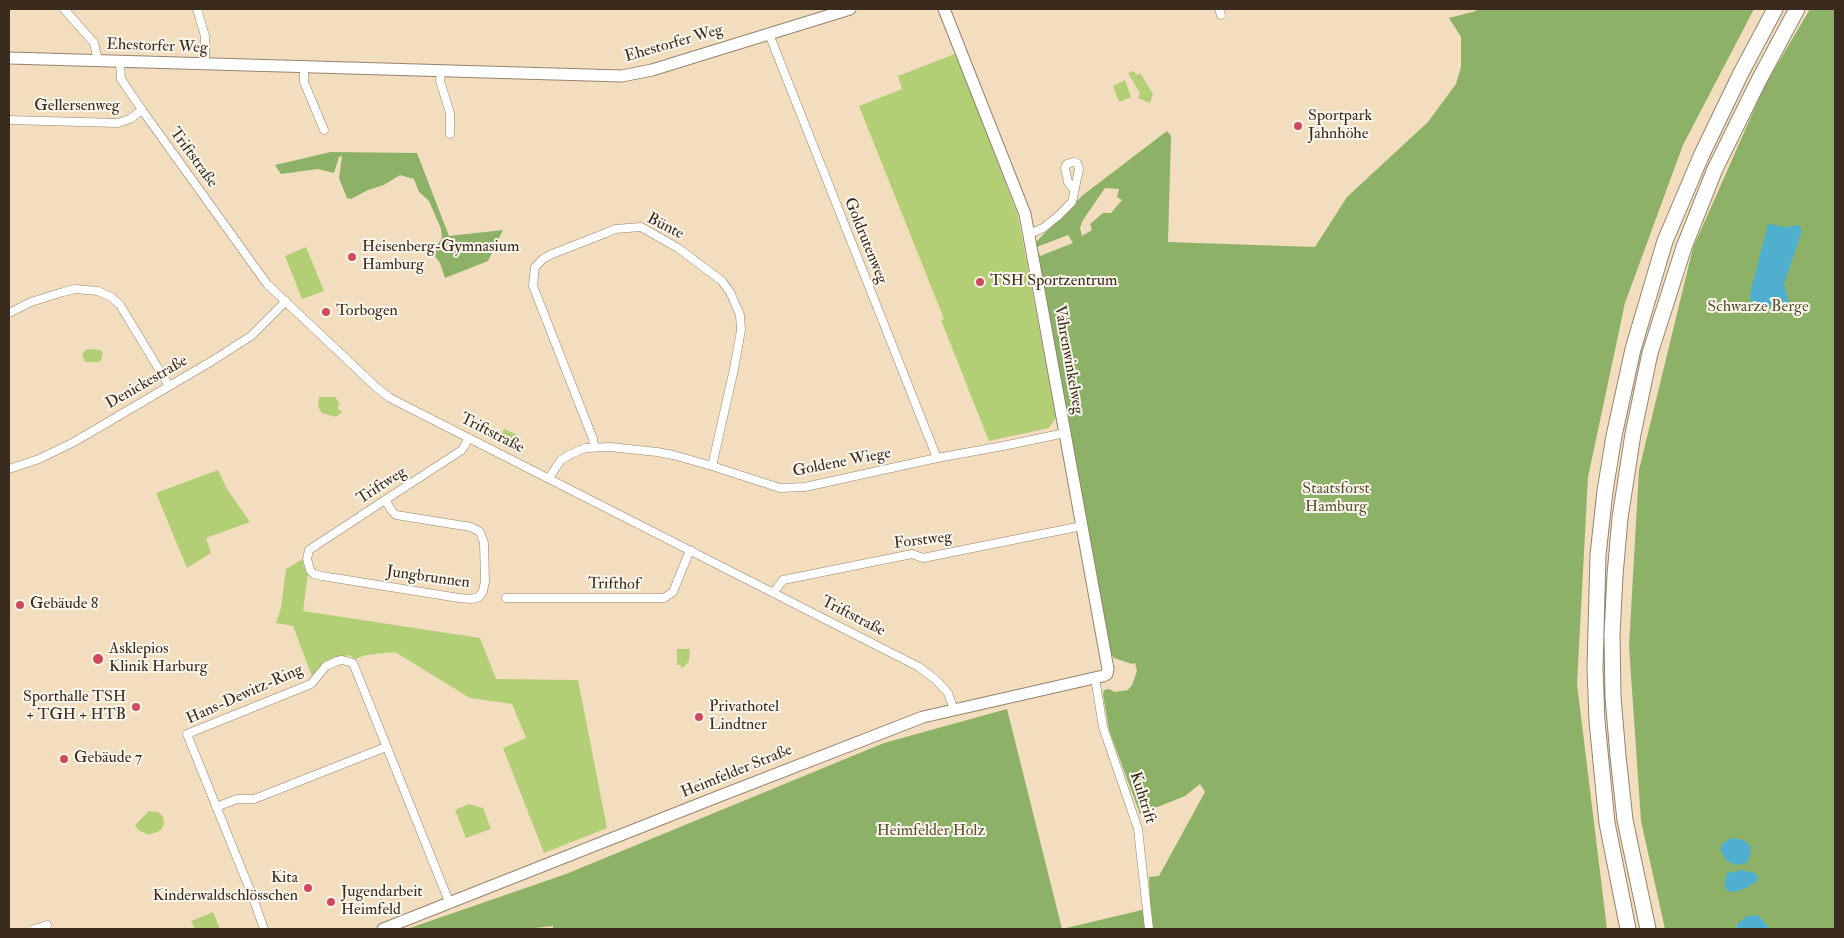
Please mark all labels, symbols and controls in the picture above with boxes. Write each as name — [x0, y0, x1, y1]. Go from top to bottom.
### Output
street label: Ehestorfer Weg — [623, 21, 725, 67]
street label: Ehestorfer Weg — [106, 36, 208, 58]
street label: Gellersenweg — [34, 97, 120, 117]
place label: Sportpark Jahnhöhe — [1308, 107, 1372, 145]
marker: Sportpark Jahnhöhe — [1292, 120, 1304, 132]
street label: Triftstraße — [165, 124, 221, 192]
street label: Goldrutenweg — [839, 195, 891, 287]
street label: Bünte — [643, 210, 687, 244]
place label: Heisenberg-Gymnasium Hamburg — [362, 238, 519, 276]
marker: Heisenberg-Gymnasium Hamburg — [346, 251, 358, 263]
place label: TSH Sportzentrum — [990, 272, 1118, 292]
marker: TSH Sportzentrum — [974, 276, 986, 288]
park label: Schwarze Berge — [1707, 298, 1809, 318]
place label: Torbogen — [336, 302, 398, 322]
street label: Vahrenwinkelweg — [1049, 304, 1087, 416]
marker: Torbogen — [320, 306, 332, 318]
street label: Denickestraße — [103, 352, 191, 414]
street label: Triftstraße — [457, 410, 527, 458]
street label: Goldene Wiege — [791, 444, 893, 482]
street label: Triftweg — [354, 463, 410, 509]
park label: Staatsforst Hamburg — [1302, 480, 1370, 518]
street label: Forstweg — [893, 528, 953, 554]
street label: Jungbrunnen — [385, 563, 471, 593]
street label: Trifthof — [588, 575, 640, 595]
street label: Triftstraße — [818, 593, 888, 641]
place label: Gebäude 8 — [30, 595, 98, 615]
marker: Gebäude 8 — [14, 599, 26, 611]
place label: Asklepios Klinik Harburg — [109, 640, 208, 678]
marker: Asklepios Klinik Harburg — [91, 652, 105, 666]
street label: Hans-Dewitz-Ring — [184, 661, 306, 729]
place label: Sporthalle TSH + TGH + HTB — [23, 688, 126, 726]
place label: Privathotel Lindtner — [709, 698, 779, 736]
marker: Sporthalle TSH + TGH + HTB — [130, 701, 142, 713]
marker: Privathotel Lindtner — [693, 711, 705, 723]
street label: Heimfelder Straße — [679, 741, 795, 803]
place label: Gebäude 7 — [74, 749, 142, 769]
marker: Gebäude 7 — [58, 753, 70, 765]
street label: Kuhtrift — [1125, 770, 1159, 826]
park label: Heimfelder Holz — [877, 822, 985, 842]
place label: Kita Kinderwaldschlösschen — [153, 869, 298, 907]
marker: Kita Kinderwaldschlösschen — [302, 882, 314, 894]
place label: Jugendarbeit Heimfeld — [341, 883, 422, 921]
marker: Jugendarbeit Heimfeld — [325, 896, 337, 908]

